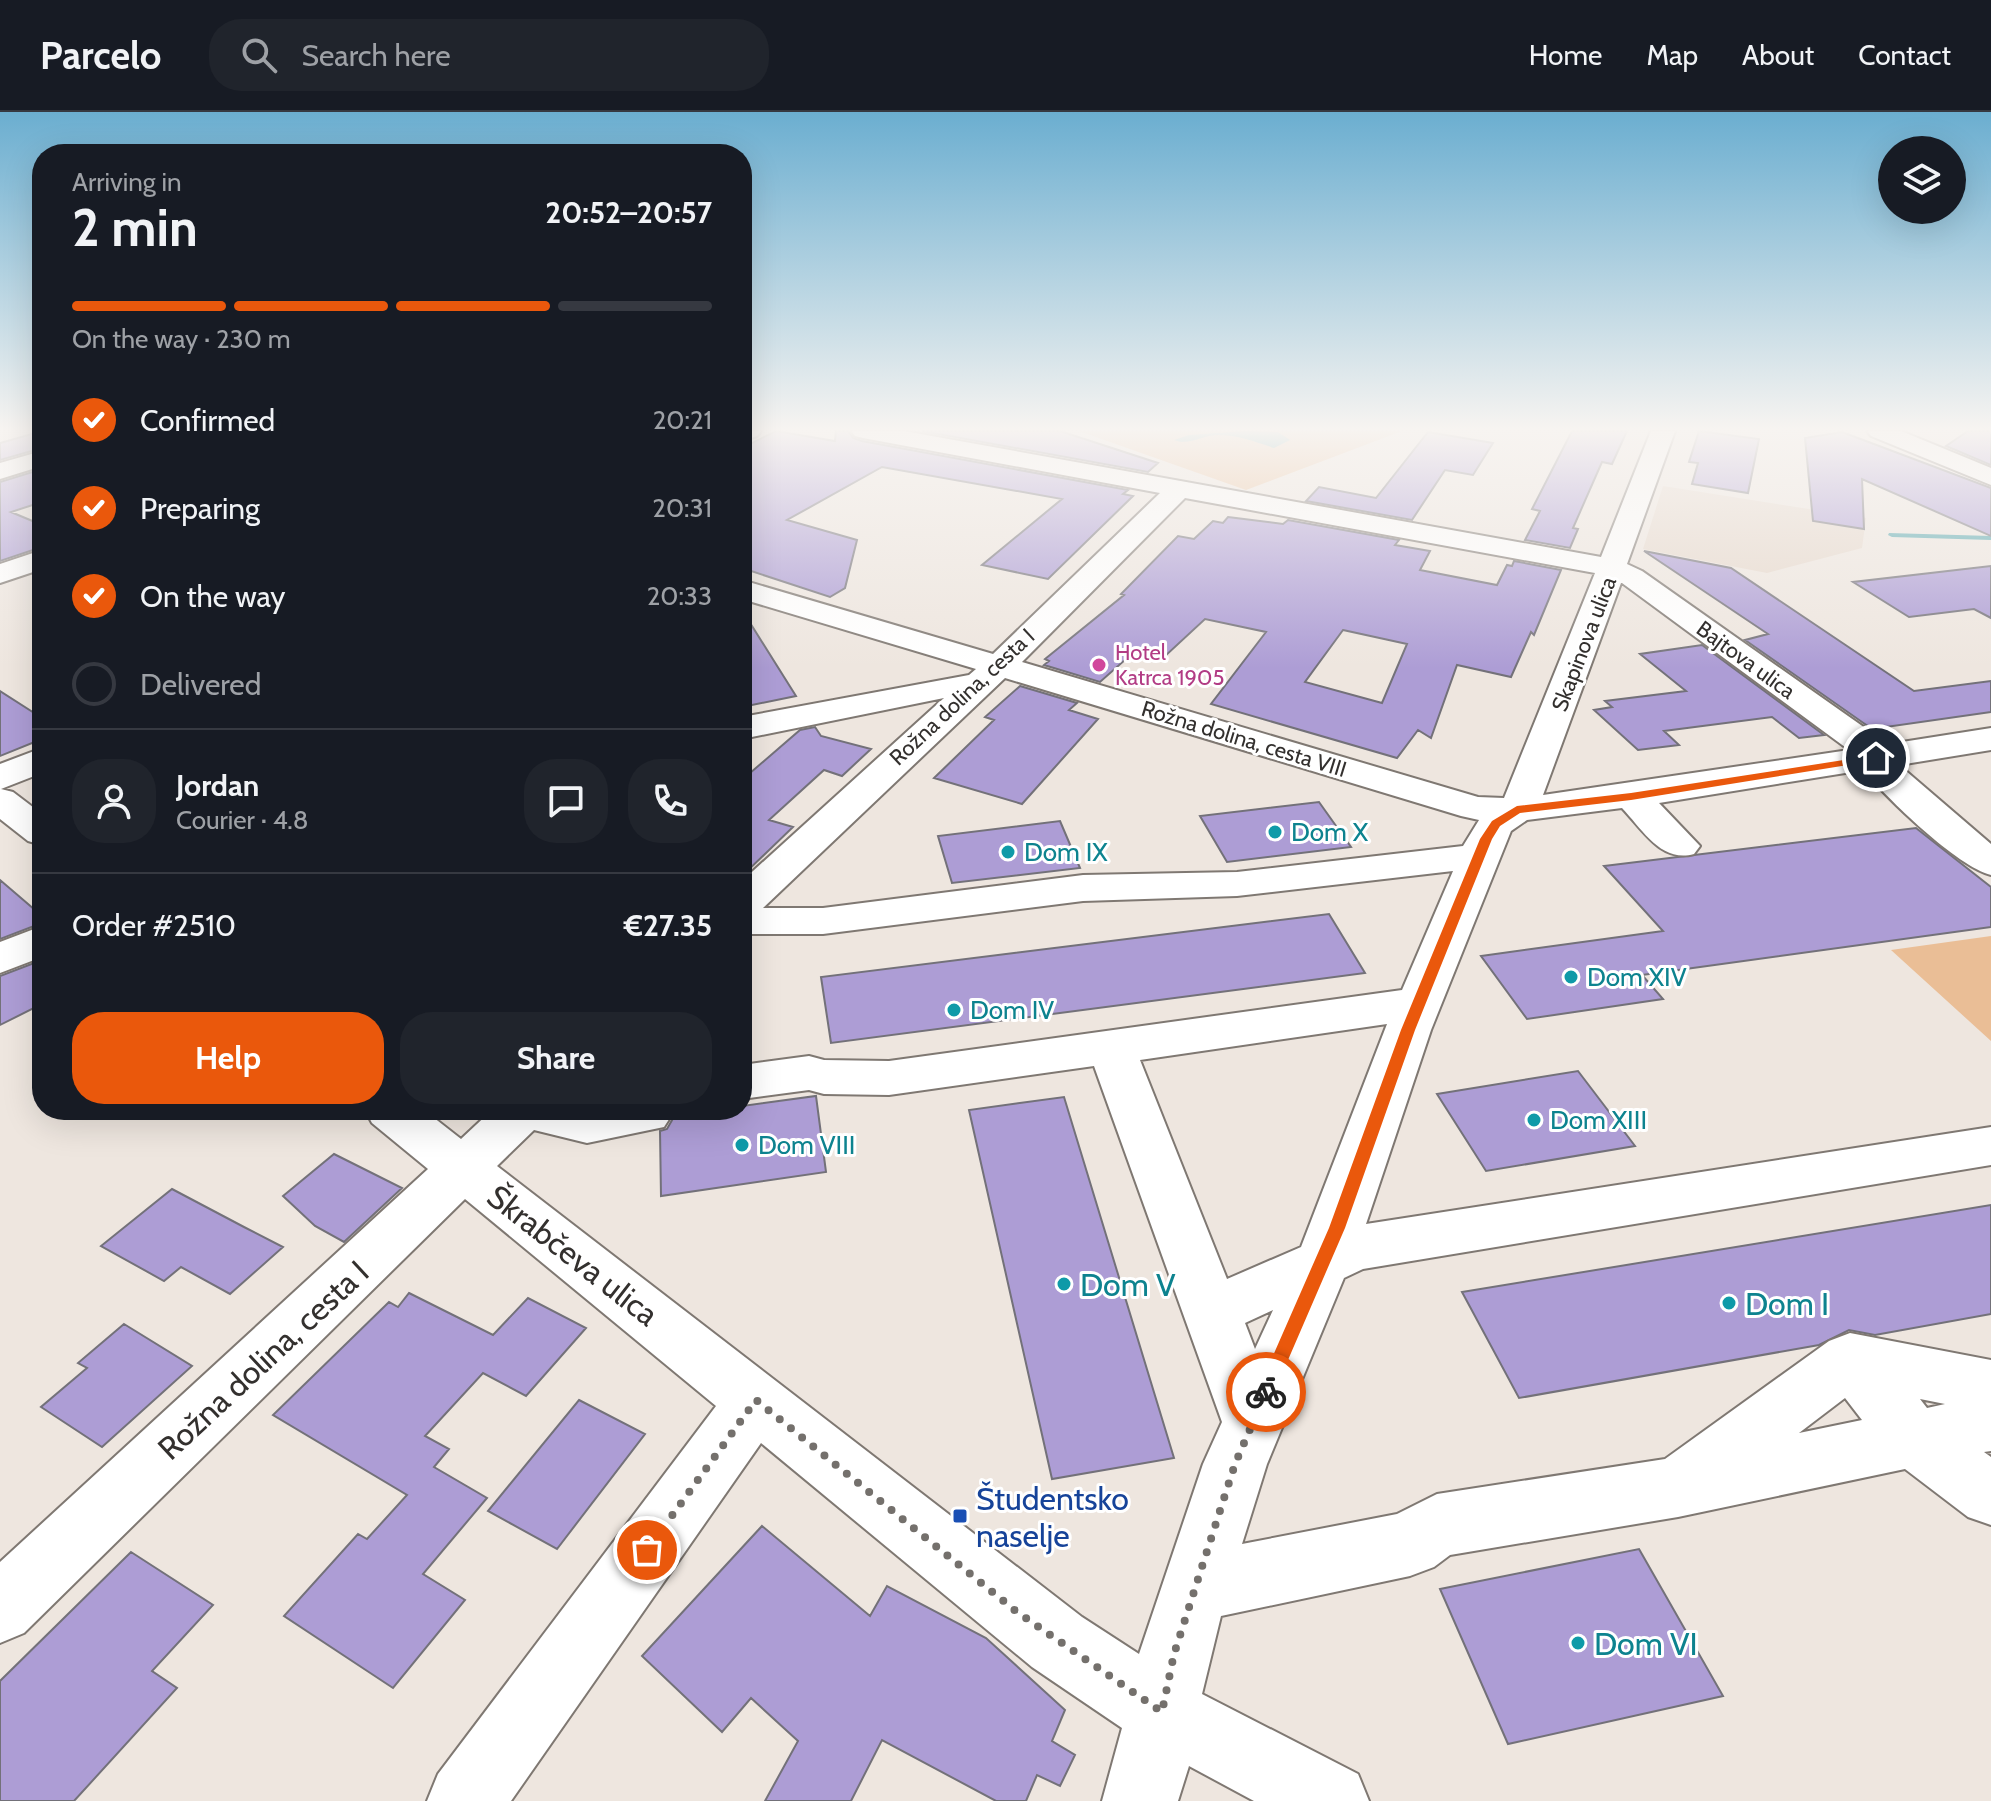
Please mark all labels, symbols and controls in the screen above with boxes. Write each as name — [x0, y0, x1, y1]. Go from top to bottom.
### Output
search box — [209, 19, 769, 91]
text: Parcelo — [40, 32, 161, 79]
icon: search — [237, 33, 281, 77]
text: Search here — [301, 37, 451, 74]
text: Home — [1529, 38, 1602, 72]
text: Map — [1646, 38, 1698, 72]
text: About — [1742, 38, 1814, 72]
text: Contact — [1858, 38, 1951, 72]
map controls — [1878, 136, 1966, 224]
button: layers — [1878, 136, 1966, 224]
text: Arriving in — [72, 166, 182, 198]
text: 20:52–20:57 — [545, 194, 712, 231]
text: 2 min — [72, 196, 198, 259]
text: On the way · 230 m — [72, 323, 290, 355]
icon: check — [72, 398, 116, 442]
text: Confirmed — [140, 402, 275, 439]
text: 20:21 — [653, 404, 712, 436]
icon: check — [72, 486, 116, 530]
text: Preparing — [140, 490, 260, 527]
text: 20:31 — [652, 492, 712, 524]
street label: Skapinova ulica — [1546, 572, 1622, 715]
icon: check — [72, 574, 116, 618]
text: On the way — [140, 578, 285, 615]
text: 20:33 — [647, 580, 712, 612]
street label: Bajtova ulica — [1691, 615, 1801, 705]
street label: Rožna dolina, cesta I — [884, 623, 1040, 771]
place label: Hotel Katrca 1905 — [1115, 639, 1224, 691]
marker: Hotel Katrca 1905 — [1090, 656, 1108, 674]
text: Delivered — [140, 666, 261, 703]
street label: Rožna dolina, cesta VIII — [1138, 695, 1350, 783]
pin — [1842, 724, 1910, 792]
icon: home — [1854, 736, 1898, 780]
button: person — [72, 759, 156, 843]
button: chat — [524, 759, 608, 843]
button: phone — [628, 759, 712, 843]
text: Jordan — [176, 767, 259, 804]
text: Courier · 4.8 — [176, 804, 309, 836]
place label: Dom X — [1291, 816, 1369, 848]
marker: Dom X — [1266, 823, 1284, 841]
place label: Dom IX — [1024, 836, 1108, 868]
marker: Dom IX — [999, 843, 1017, 861]
text: Order #2510 — [72, 907, 236, 944]
text: €27.35 — [624, 907, 712, 944]
place label: Dom XIV — [1587, 961, 1687, 993]
marker: Dom XIV — [1562, 968, 1580, 986]
place label: Dom IV — [970, 994, 1054, 1026]
marker: Dom IV — [945, 1001, 963, 1019]
button: Help — [72, 1012, 384, 1104]
button: Share — [400, 1012, 712, 1104]
place label: Dom XIII — [1550, 1104, 1647, 1136]
marker: Dom XIII — [1525, 1111, 1543, 1129]
place label: Dom VIII — [758, 1129, 855, 1161]
marker: Dom VIII — [733, 1136, 751, 1154]
street label: Škrabčeva ulica — [480, 1176, 667, 1334]
street label: Rožna dolina, cesta I — [150, 1252, 376, 1468]
place label: Dom V — [1080, 1265, 1176, 1304]
marker: Dom V — [1055, 1275, 1073, 1293]
place label: Dom I — [1745, 1284, 1829, 1323]
marker: Dom I — [1720, 1294, 1738, 1312]
courier — [1226, 1352, 1306, 1432]
icon: bike — [1244, 1370, 1288, 1414]
place label: Študentsko naselje — [976, 1479, 1129, 1555]
marker: Študentsko naselje — [951, 1507, 969, 1525]
pin — [613, 1516, 681, 1584]
icon: bag — [625, 1528, 669, 1572]
place label: Dom VI — [1594, 1624, 1698, 1663]
marker: Dom VI — [1569, 1634, 1587, 1652]

